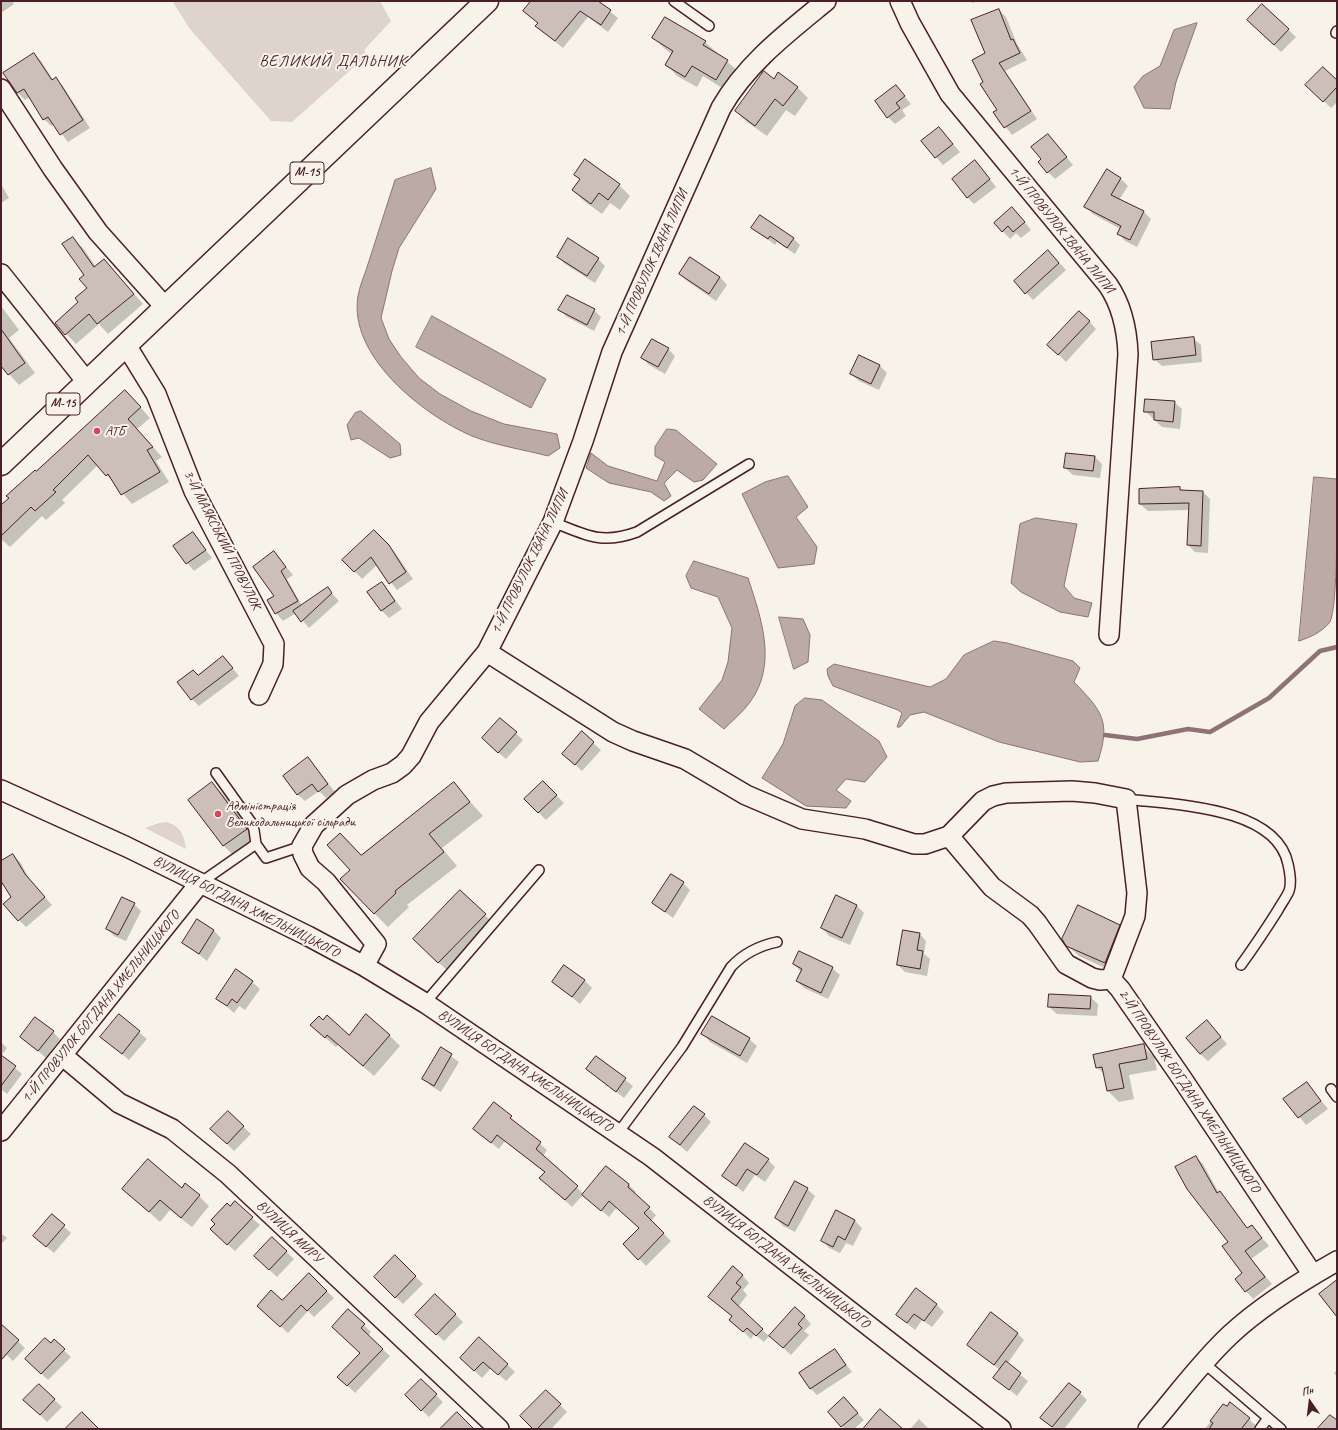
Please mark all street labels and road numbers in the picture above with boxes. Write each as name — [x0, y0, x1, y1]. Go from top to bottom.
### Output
road number: М-15 — [290, 162, 324, 184]
street label: 1-Й ПРОВУЛОК ІВАНА ЛИПИ — [1005, 163, 1117, 297]
street label: 1-Й ПРОВУЛОК ІВАНА ЛИПИ — [612, 187, 692, 339]
road number: М-15 — [46, 393, 80, 415]
street label: 3-Й МАЯКСЬКИЙ ПРОВУЛОК — [180, 468, 264, 612]
street label: 1-Й ПРОВУЛОК ІВАНА ЛИПИ — [488, 487, 572, 637]
street label: ВУЛИЦЯ БОГДАНА ХМЕЛЬНИЦЬКОГО — [150, 853, 342, 961]
street label: 1-Й ПРОВУЛОК БОГДАНА ХМЕЛЬНИЦЬКОГО — [18, 908, 184, 1106]
street label: 2-Й ПРОВУЛОК БОГДАНА ХМЕЛЬНИЦЬКОГО — [1114, 986, 1264, 1196]
street label: ВУЛИЦЯ БОГДАНА ХМЕЛЬНИЦЬКОГО — [435, 1006, 615, 1136]
street label: ВУЛИЦЯ БОГДАНА ХМЕЛЬНИЦЬКОГО — [699, 1192, 873, 1332]
street label: ВУЛИЦЯ МИРУ — [253, 1197, 325, 1267]

